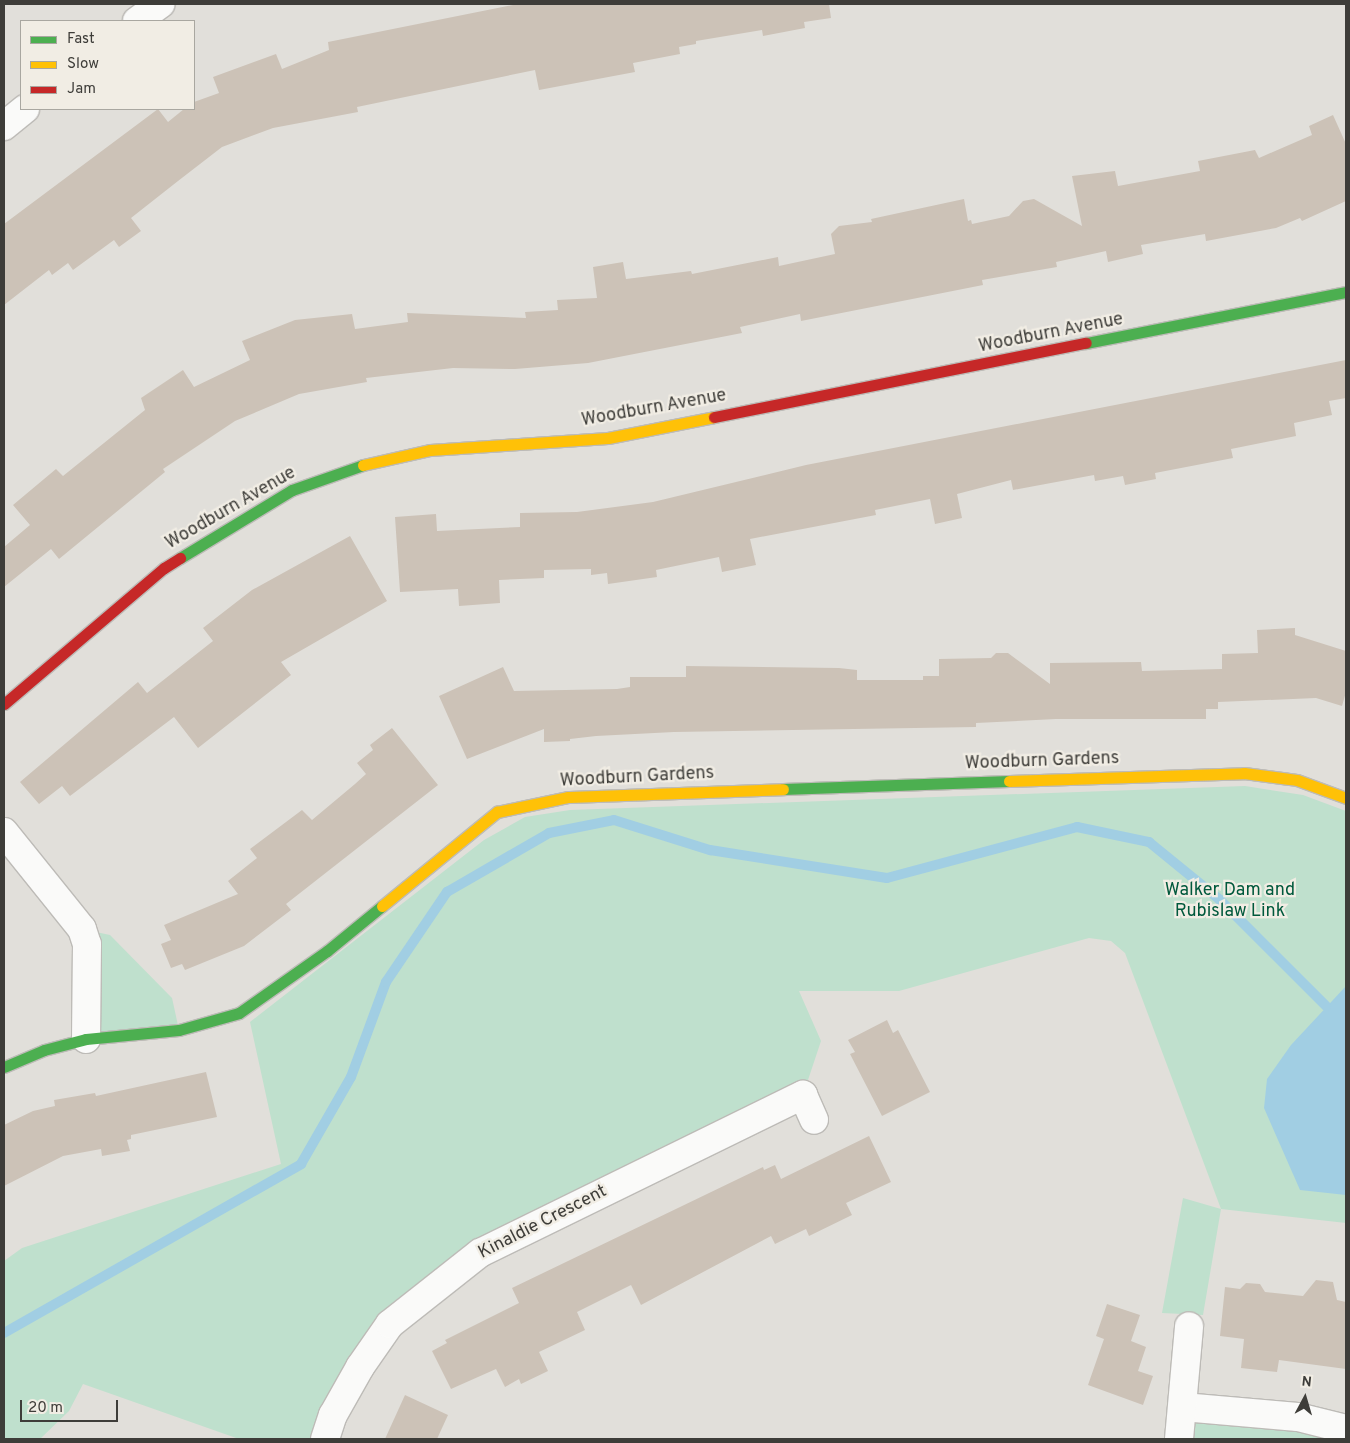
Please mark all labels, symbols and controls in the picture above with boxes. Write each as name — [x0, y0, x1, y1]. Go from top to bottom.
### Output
legend — [20, 20, 195, 110]
text: Fast — [67, 30, 95, 49]
text: Slow — [67, 55, 99, 74]
text: Jam — [67, 80, 96, 99]
street label: Woodburn Avenue — [977, 309, 1125, 359]
street label: Woodburn Avenue — [580, 386, 728, 432]
street label: Woodburn Avenue — [162, 463, 300, 555]
street label: Woodburn Gardens — [964, 749, 1120, 775]
street label: Woodburn Gardens — [559, 763, 715, 793]
park label: Walker Dam and Rubislaw Link — [1165, 881, 1295, 924]
street label: Kinaldie Crescent — [475, 1181, 611, 1265]
north arrow — [1280, 1373, 1330, 1423]
text: N — [1301, 1374, 1313, 1392]
scale bar — [22, 1390, 120, 1422]
text: 20 m — [28, 1399, 63, 1418]

